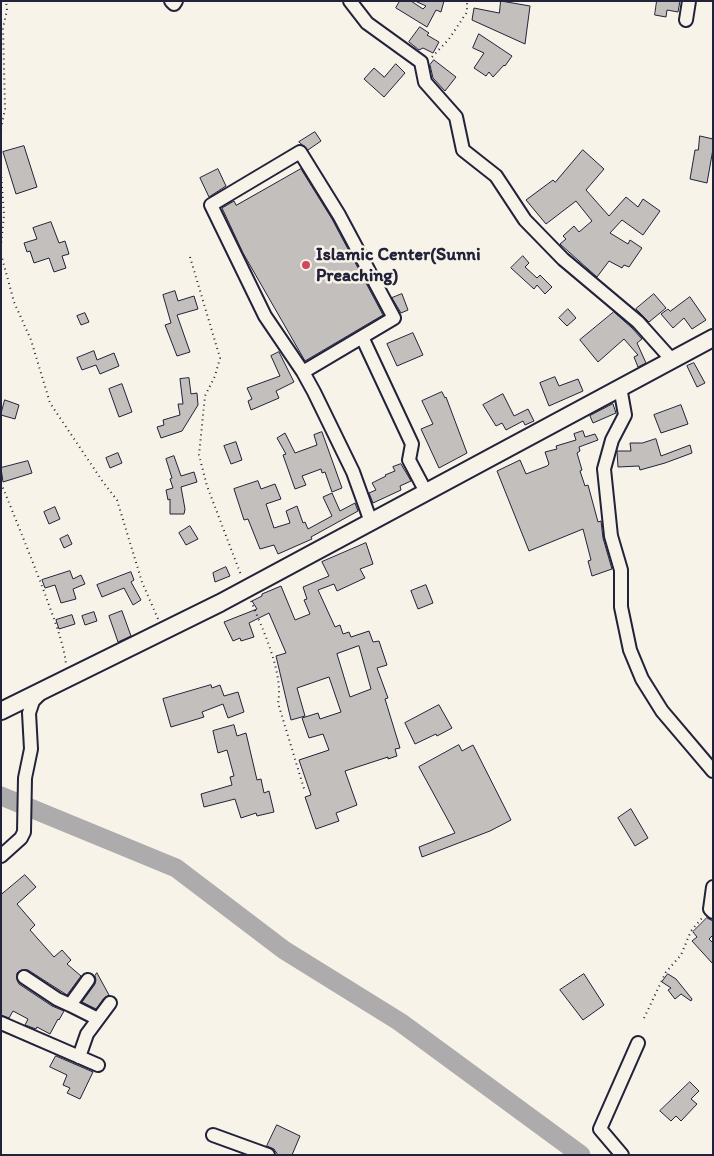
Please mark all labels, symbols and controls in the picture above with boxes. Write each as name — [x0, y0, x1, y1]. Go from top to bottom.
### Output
place label: Islamic Center(Sunni Preaching) — [316, 244, 481, 286]
marker: Islamic Center(Sunni Preaching) — [300, 259, 312, 271]

